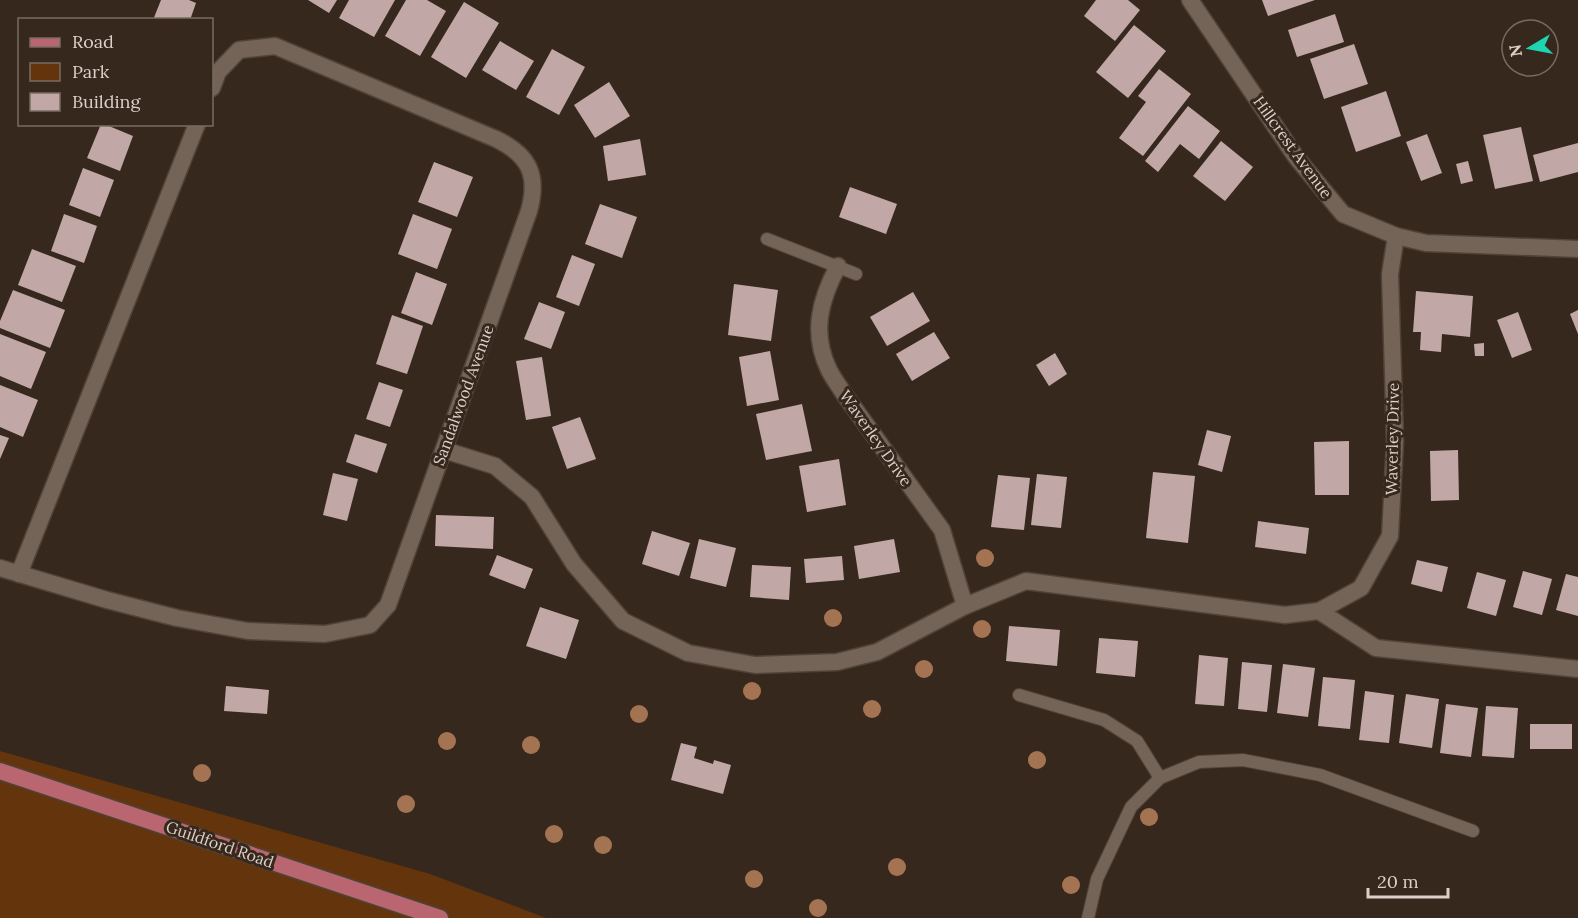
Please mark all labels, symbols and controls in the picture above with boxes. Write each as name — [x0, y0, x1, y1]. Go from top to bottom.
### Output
legend — [18, 18, 213, 126]
north arrow — [1500, 18, 1560, 78]
text: Road — [72, 30, 114, 53]
text: N — [1504, 43, 1526, 58]
text: Park — [72, 60, 110, 83]
text: Building — [72, 90, 142, 113]
street label: Hillcrest Avenue — [1249, 92, 1337, 202]
street label: Sandalwood Avenue — [428, 321, 498, 468]
street label: Waverley Drive — [1381, 382, 1403, 495]
street label: Waverley Drive — [836, 386, 917, 490]
street label: Guildford Road — [164, 816, 277, 872]
scale bar — [1368, 861, 1448, 899]
text: 20 m — [1377, 870, 1419, 893]

